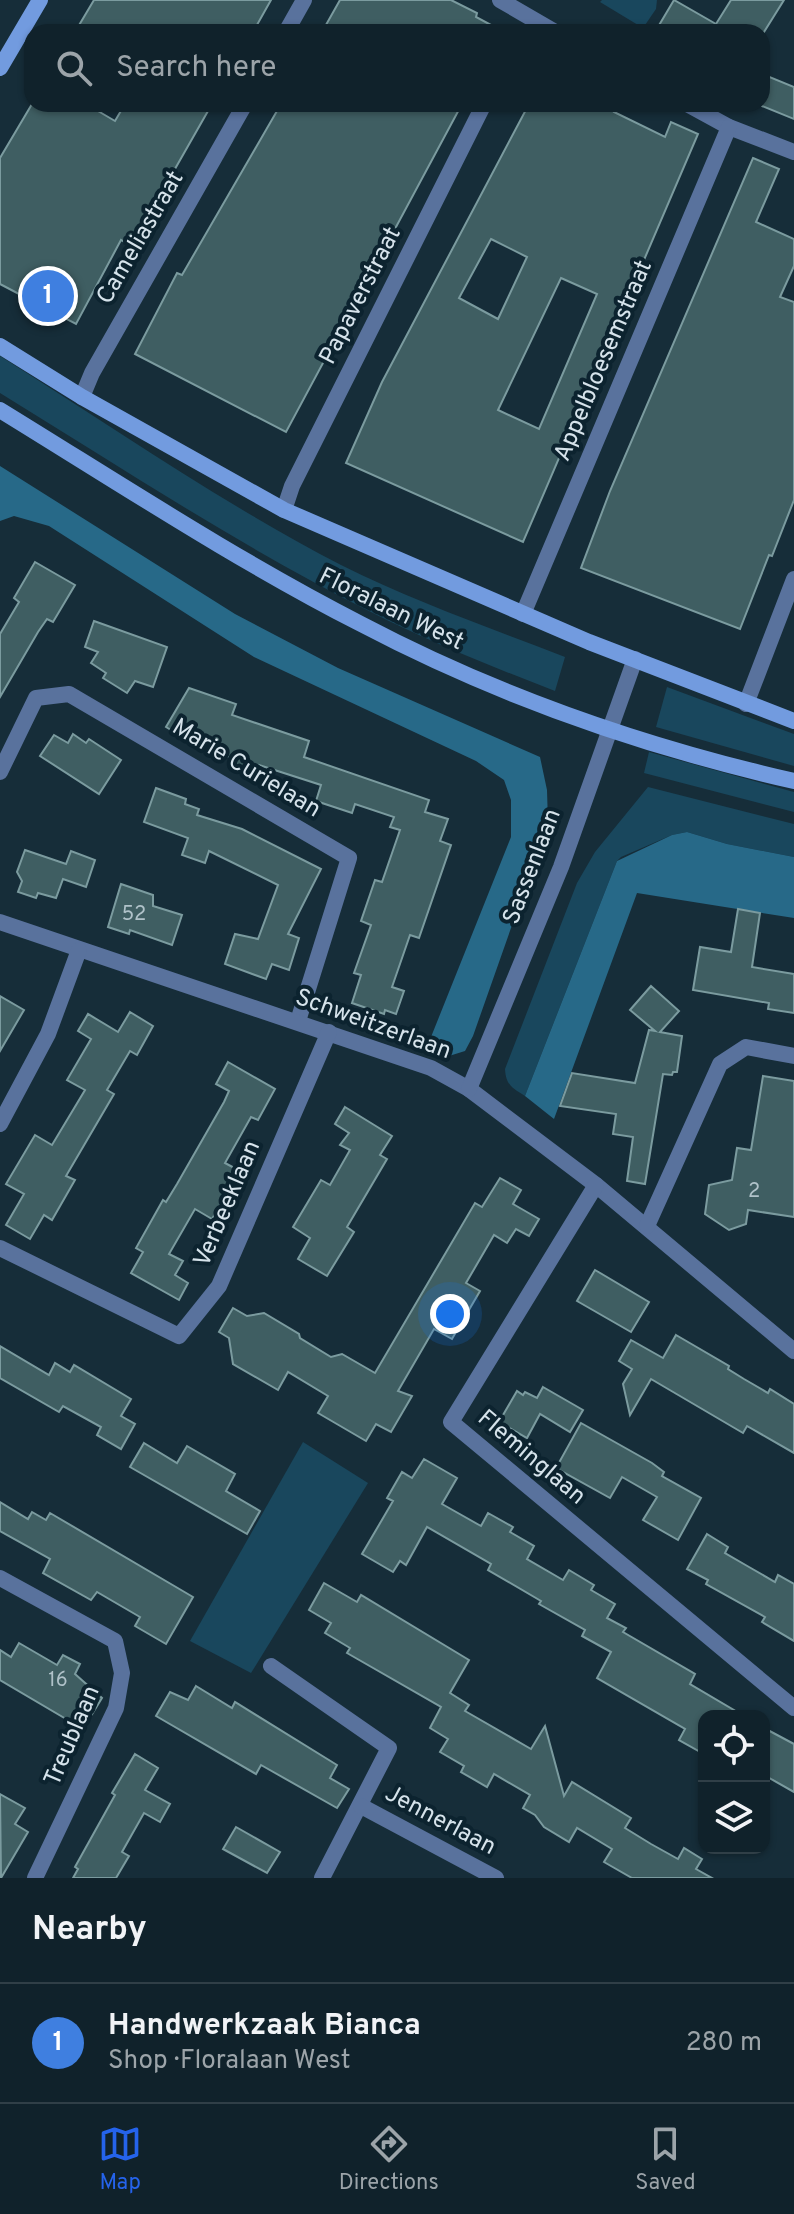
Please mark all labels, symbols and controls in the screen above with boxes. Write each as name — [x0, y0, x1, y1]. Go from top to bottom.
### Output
search box — [24, 24, 770, 112]
icon: search — [52, 46, 96, 90]
text: Search here — [116, 50, 276, 87]
street label: Cameliastraat — [91, 166, 191, 310]
street label: Papaverstraat — [313, 222, 409, 370]
street label: Appelbloesemstraat — [548, 256, 660, 466]
pin: 1 — [22, 266, 74, 326]
street label: Floralaan West — [314, 562, 468, 658]
street label: Marie Curielaan — [166, 713, 326, 825]
street label: Sassenlaan — [497, 805, 569, 929]
house number: 52 — [122, 902, 146, 928]
street label: Schweitzerlaan — [291, 983, 455, 1067]
street label: Verbeeklaan — [188, 1136, 268, 1272]
house number: 2 — [748, 1179, 760, 1205]
your location — [430, 1294, 470, 1334]
street label: Fleminglaan — [471, 1404, 591, 1512]
house number: 16 — [48, 1668, 68, 1694]
street label: Treublaan — [38, 1681, 108, 1791]
map controls — [698, 1710, 770, 1854]
button: locate — [698, 1710, 770, 1782]
street label: Jennerlaan — [379, 1779, 501, 1863]
button: layers — [698, 1782, 770, 1854]
text: Nearby — [32, 1909, 147, 1952]
text: Handwerkzaak Bianca — [108, 2008, 421, 2045]
text: 1 — [53, 2027, 63, 2060]
text: 280 m — [686, 2027, 762, 2060]
text: Shop · Floralaan West — [108, 2045, 351, 2078]
tab: Map — [98, 2122, 142, 2197]
tab: Directions — [339, 2122, 439, 2197]
tab: Saved — [635, 2122, 696, 2197]

